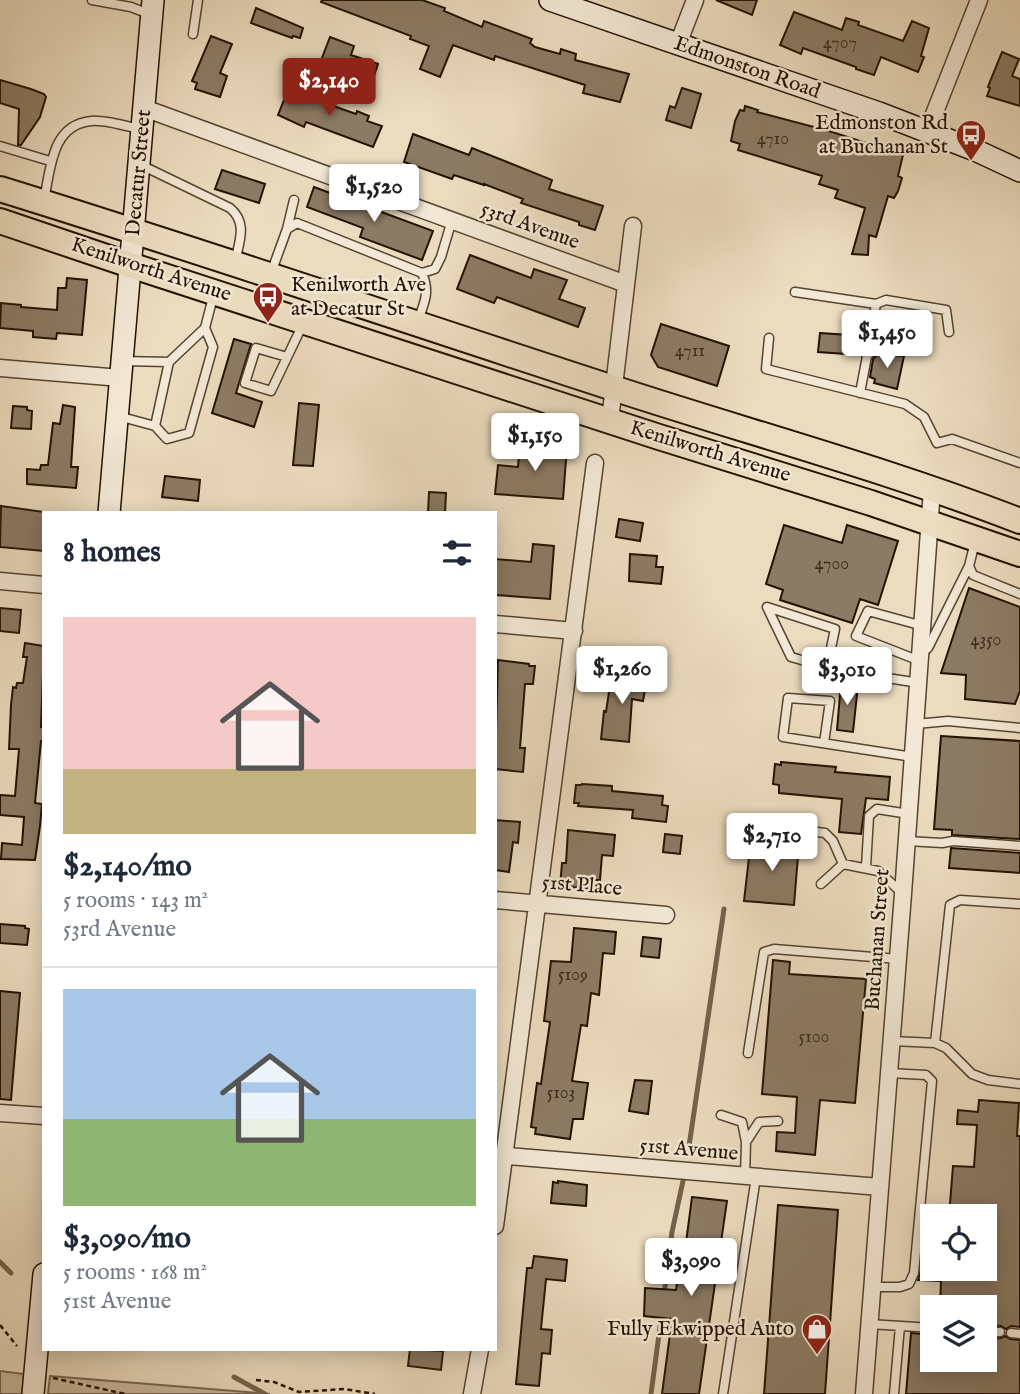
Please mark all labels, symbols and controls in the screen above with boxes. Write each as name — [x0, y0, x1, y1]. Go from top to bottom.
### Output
street label: Edmonston Road — [670, 30, 825, 106]
house number: 4707 — [823, 32, 857, 55]
pin: $2,140 — [272, 58, 386, 118]
text: $2,140 — [299, 66, 359, 95]
street label: Decatur Street — [120, 108, 158, 238]
place label: Edmonston Rd at Buchanan St — [815, 110, 949, 161]
bus stop icon: Edmonston Rd at Buchanan St — [954, 118, 988, 162]
house number: 4710 — [757, 128, 789, 151]
pin: $1,520 — [317, 164, 431, 224]
text: $1,520 — [345, 172, 403, 201]
street label: 53rd Avenue — [477, 196, 583, 256]
street label: Kenilworth Avenue — [68, 231, 235, 309]
place label: Kenilworth Ave at Decatur St — [291, 272, 426, 323]
bus stop icon: Kenilworth Ave at Decatur St — [251, 280, 285, 324]
pin: $1,450 — [830, 310, 944, 370]
text: $1,450 — [858, 318, 916, 347]
house number: 4711 — [675, 340, 705, 363]
pin: $1,150 — [478, 414, 592, 473]
street label: Kenilworth Avenue — [626, 415, 794, 489]
text: $1,150 — [507, 421, 563, 450]
text: 8 homes — [63, 534, 161, 572]
icon: filters — [438, 534, 476, 572]
house number: 4700 — [815, 553, 849, 576]
house number: 4350 — [971, 629, 1001, 652]
pin: $1,260 — [565, 646, 679, 706]
pin: $3,010 — [790, 648, 904, 707]
text: $1,260 — [592, 654, 652, 683]
text: $3,010 — [818, 655, 876, 684]
icon: home — [207, 663, 333, 789]
pin: $2,710 — [715, 814, 829, 873]
text: $2,710 — [743, 821, 801, 850]
text: $2,140/mo — [63, 848, 192, 886]
street label: Buchanan Street — [860, 868, 896, 1012]
street label: 51st Place — [541, 869, 623, 903]
text: 5 rooms · 143 m² — [63, 886, 208, 915]
text: 53rd Avenue — [63, 915, 176, 944]
house number: 5109 — [558, 964, 588, 987]
house number: 5100 — [799, 1026, 829, 1049]
icon: home — [207, 1035, 333, 1161]
house number: 5103 — [547, 1082, 575, 1105]
street label: 51st Avenue — [639, 1132, 740, 1168]
map controls — [920, 1204, 997, 1372]
button: locate — [920, 1204, 997, 1281]
text: $3,090/mo — [63, 1220, 191, 1258]
pin: $3,090 — [634, 1238, 748, 1298]
text: $3,090 — [661, 1246, 721, 1275]
text: 5 rooms · 168 m² — [63, 1258, 207, 1287]
text: 51st Avenue — [63, 1287, 171, 1316]
button: layers — [920, 1295, 997, 1372]
shop icon: Fully Ekwipped Auto — [800, 1312, 834, 1356]
place label: Fully Ekwipped Auto — [607, 1316, 794, 1343]

